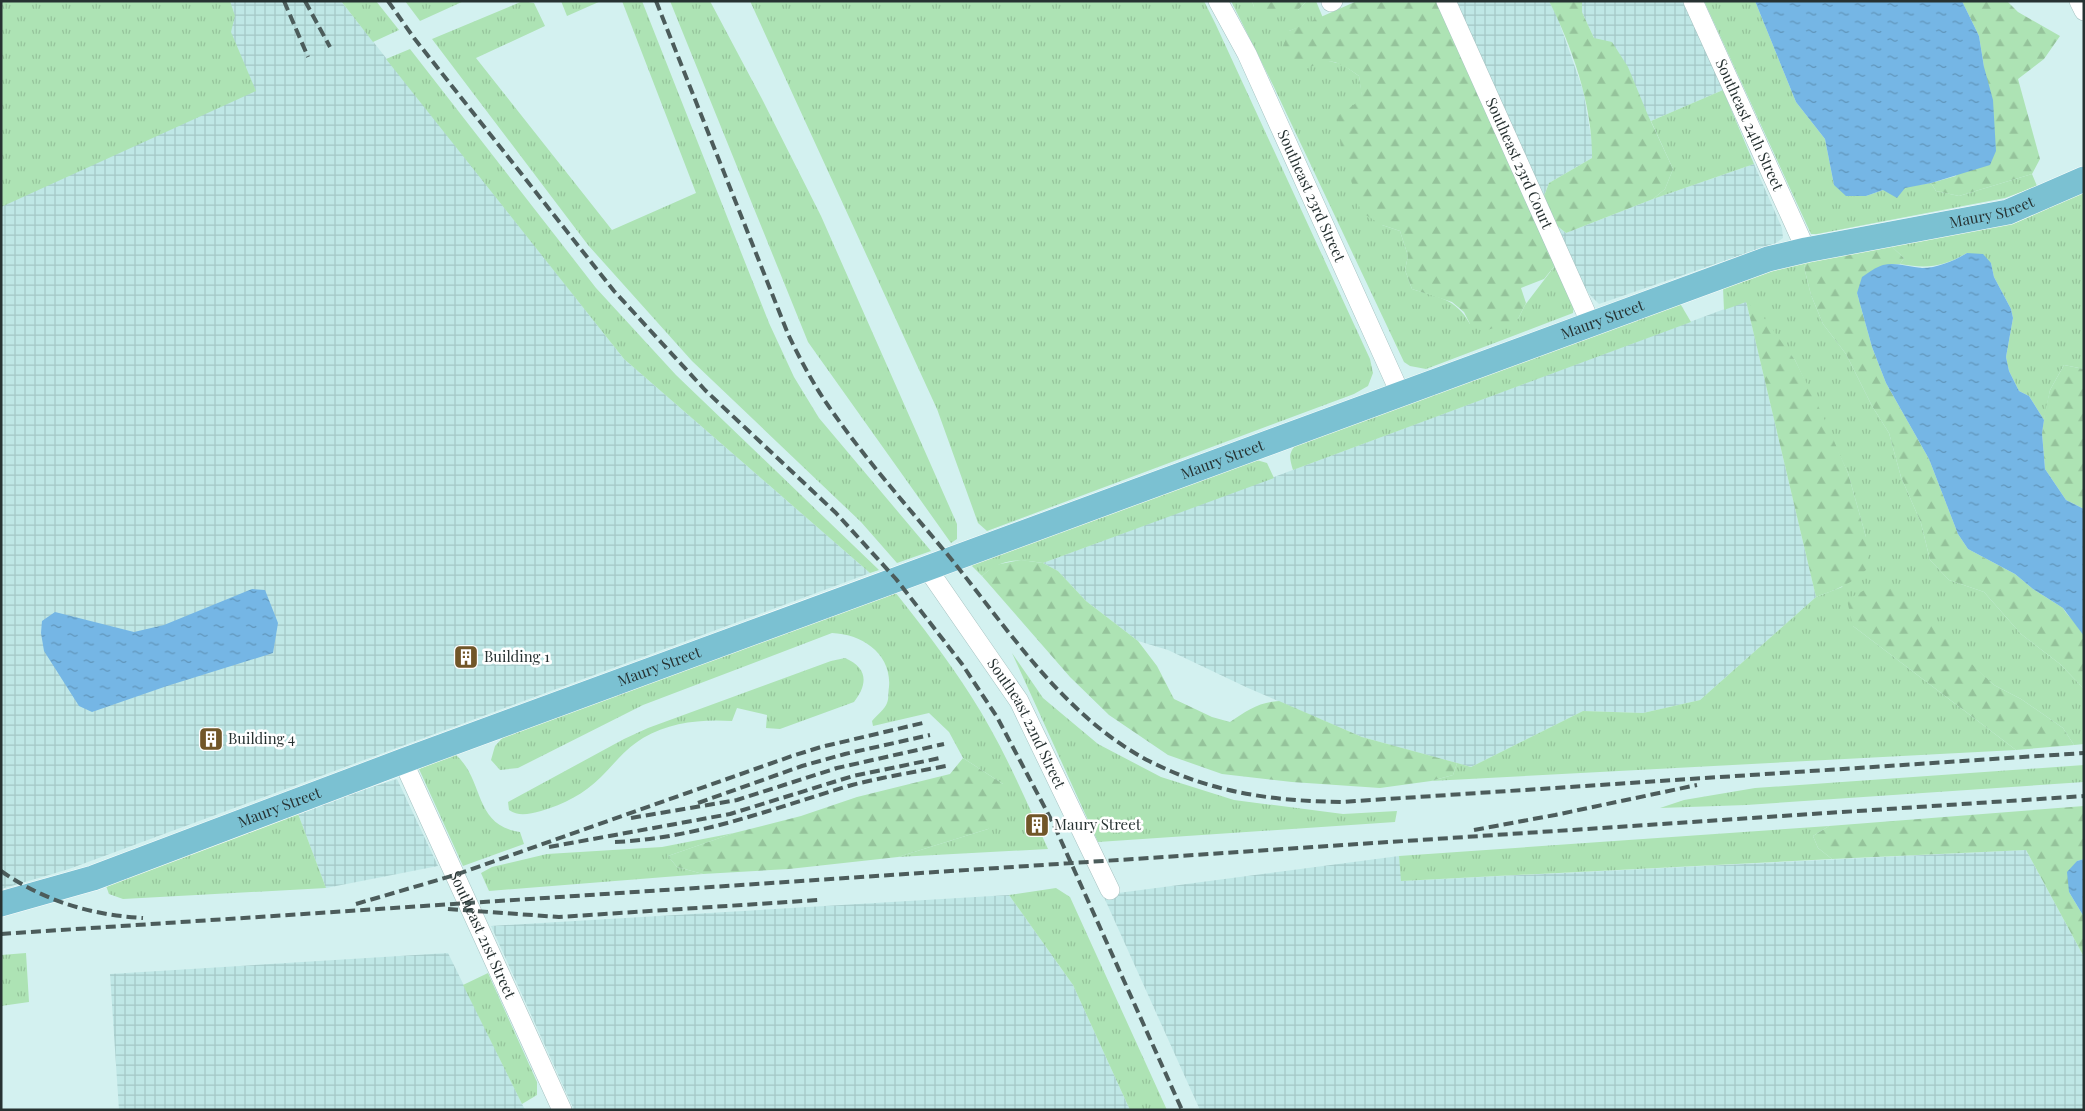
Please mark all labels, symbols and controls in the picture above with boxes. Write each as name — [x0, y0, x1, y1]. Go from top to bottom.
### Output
street label: Southeast 24th Street — [1712, 55, 1789, 194]
street label: Southeast 23rd Court — [1482, 94, 1558, 232]
street label: Southeast 23rd Street — [1273, 126, 1351, 265]
street label: Maury Street — [1948, 191, 2038, 232]
street label: Maury Street — [1558, 294, 1647, 343]
street label: Maury Street — [1178, 434, 1267, 483]
street label: Maury Street — [615, 641, 704, 690]
building icon: Building 1 — [453, 644, 479, 670]
place label: Building 1 — [484, 646, 550, 666]
street label: Southeast 22nd Street — [983, 654, 1071, 792]
building icon: Building 4 — [198, 726, 224, 752]
place label: Building 4 — [228, 728, 295, 748]
street label: Maury Street — [235, 782, 324, 831]
building icon: Maury Street — [1024, 812, 1050, 838]
place label: Maury Street — [1054, 814, 1142, 834]
street label: Southeast 21st Street — [445, 867, 521, 1002]

